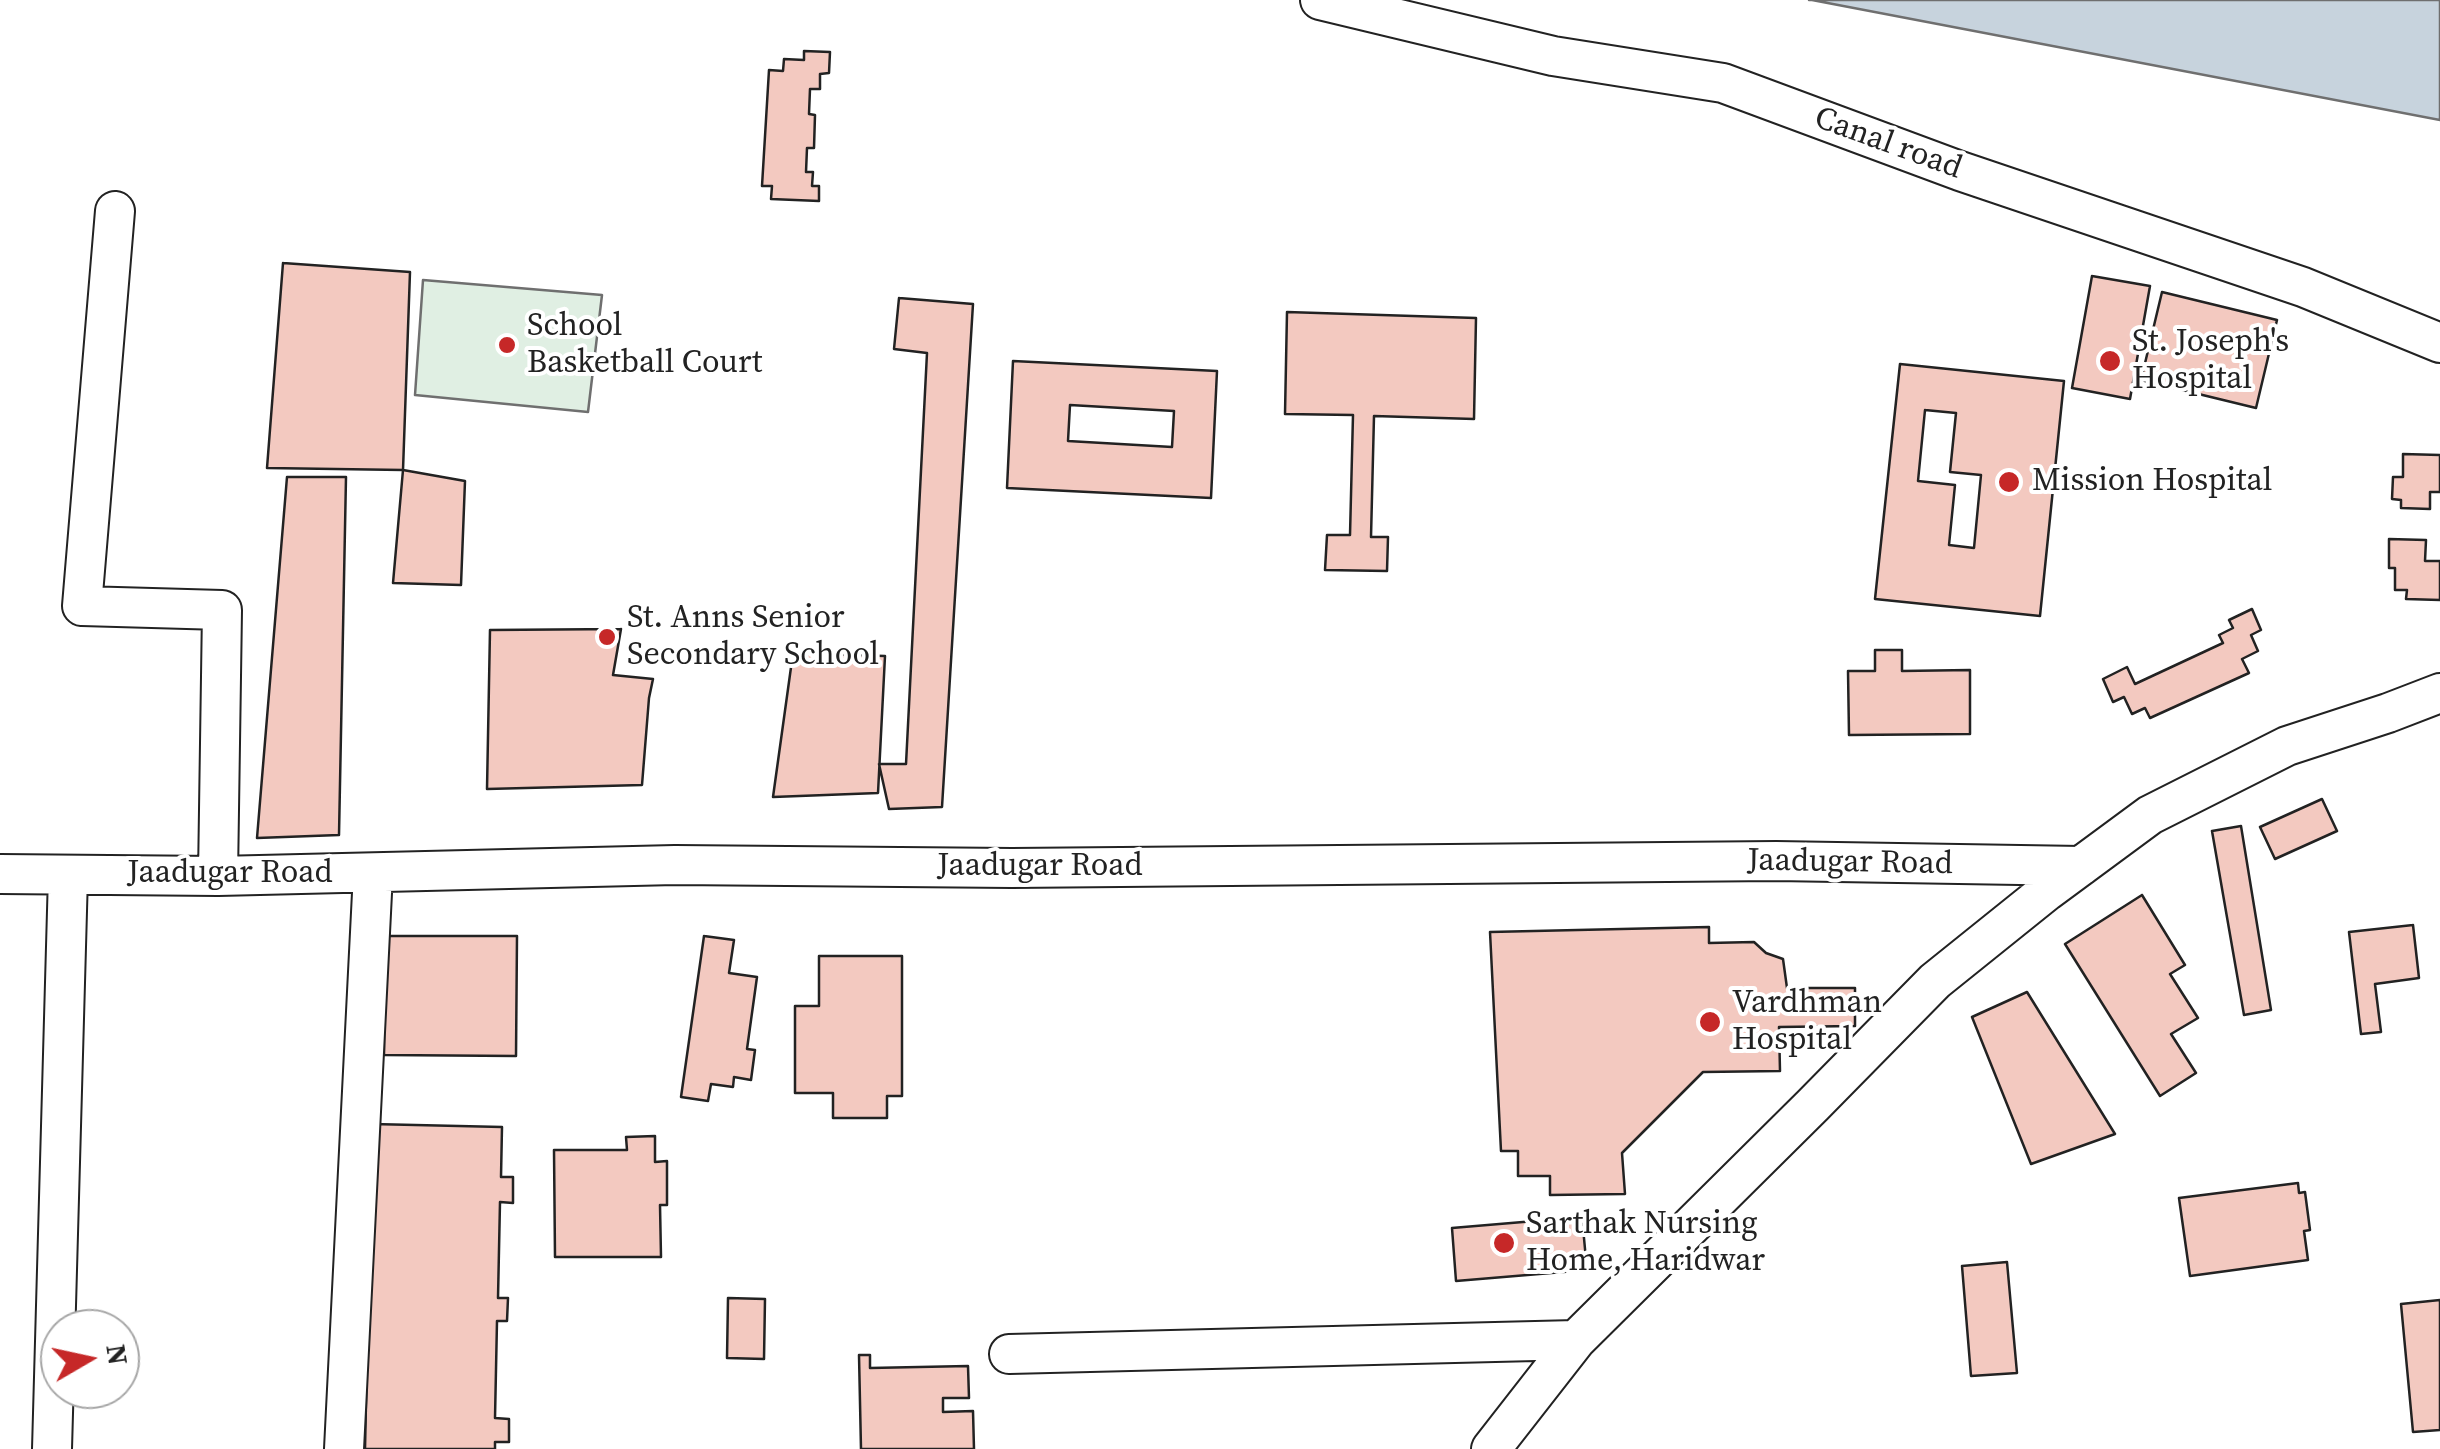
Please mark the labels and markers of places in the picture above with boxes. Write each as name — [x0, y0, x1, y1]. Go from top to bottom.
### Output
place label: School Basketball Court — [527, 308, 762, 383]
place label: St. Joseph's Hospital — [2132, 324, 2289, 399]
marker: School Basketball Court — [496, 334, 518, 356]
marker: St. Joseph's Hospital — [2097, 348, 2123, 374]
place label: Mission Hospital — [2032, 463, 2272, 501]
marker: Mission Hospital — [1996, 469, 2022, 495]
place label: St. Anns Senior Secondary School — [627, 600, 879, 675]
marker: St. Anns Senior Secondary School — [596, 626, 618, 648]
place label: Vardhman Hospital — [1732, 985, 1882, 1060]
marker: Vardhman Hospital — [1697, 1009, 1723, 1035]
place label: Sarthak Nursing Home, Haridwar — [1526, 1206, 1765, 1281]
marker: Sarthak Nursing Home, Haridwar — [1491, 1230, 1517, 1256]

